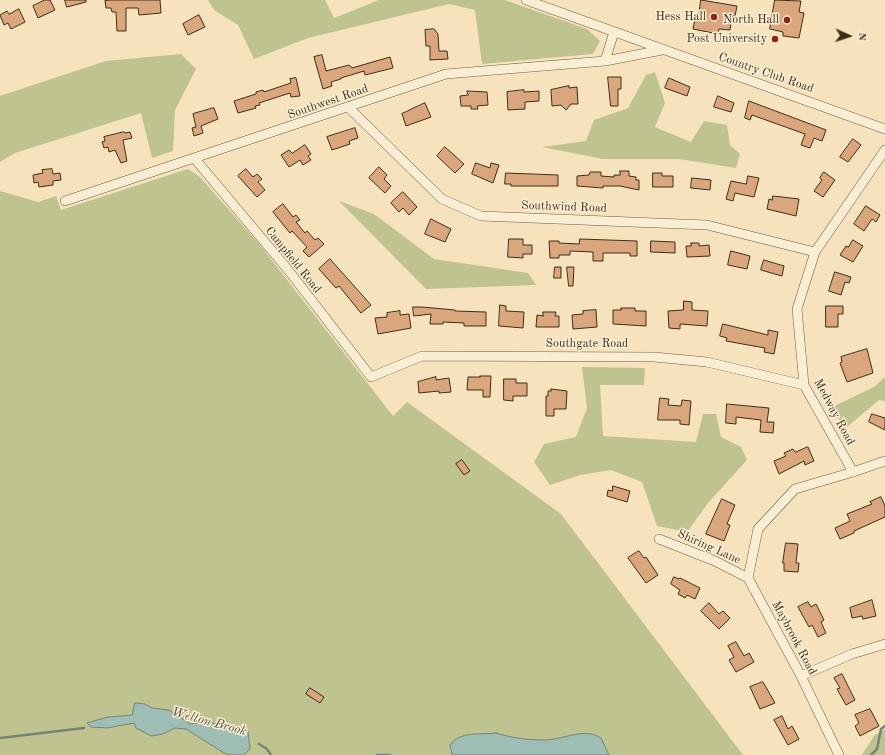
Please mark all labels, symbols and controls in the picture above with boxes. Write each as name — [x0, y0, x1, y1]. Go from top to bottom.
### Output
place label: Hess Hall — [655, 10, 706, 24]
marker: Hess Hall — [709, 12, 719, 22]
place label: North Hall — [723, 13, 779, 27]
marker: North Hall — [782, 15, 792, 25]
north arrow — [829, 16, 869, 56]
place label: Post University — [686, 32, 767, 46]
text: N — [856, 32, 867, 41]
marker: Post University — [770, 34, 780, 44]
street label: Country Club Road — [717, 50, 815, 96]
street label: Southwest Road — [286, 81, 370, 123]
street label: Southwind Road — [521, 198, 607, 216]
street label: Campfield Road — [262, 224, 324, 296]
street label: Southgate Road — [546, 337, 628, 351]
street label: Medway Road — [811, 376, 857, 448]
street label: Shiring Lane — [675, 527, 743, 567]
street label: Maybrook Road — [769, 599, 819, 677]
water label: Welton Brook — [170, 704, 248, 740]

